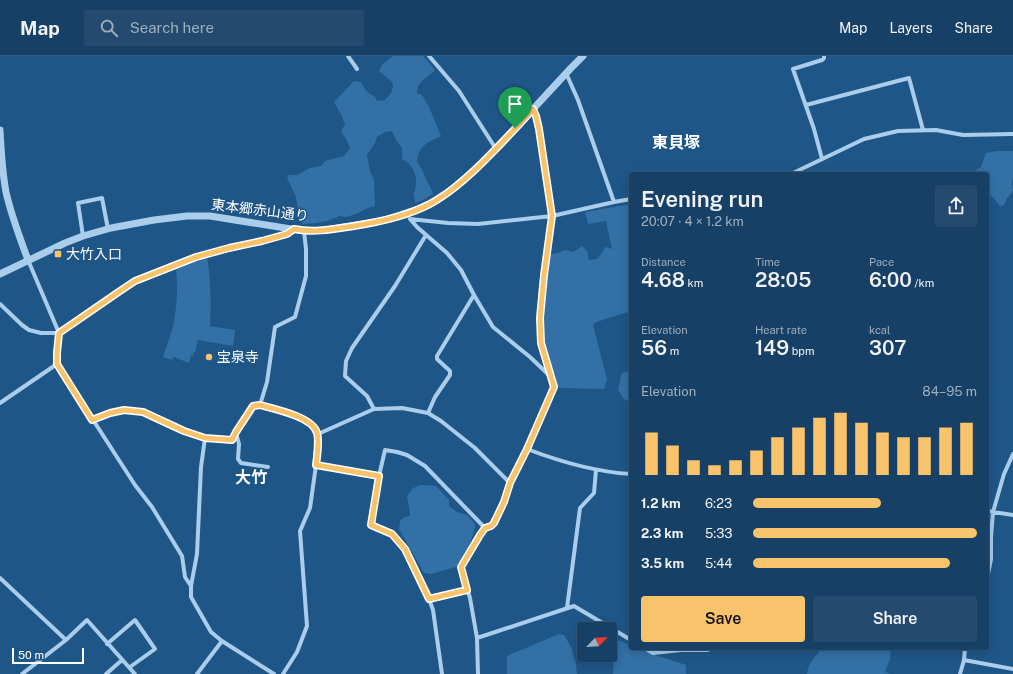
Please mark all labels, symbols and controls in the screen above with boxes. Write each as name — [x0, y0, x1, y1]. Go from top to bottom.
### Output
search box — [84, 10, 364, 46]
text: Map — [20, 17, 60, 39]
icon: search — [98, 17, 120, 39]
text: Search here — [130, 19, 214, 36]
text: Map — [839, 20, 867, 36]
text: Layers — [889, 20, 933, 36]
text: Share — [955, 20, 993, 36]
pin — [498, 87, 532, 128]
icon: arrive — [504, 93, 526, 115]
district label: 東貝塚 — [652, 133, 700, 152]
button: share — [935, 185, 977, 227]
text: Evening run — [641, 186, 763, 212]
street label: 東本郷赤山通り — [210, 196, 310, 224]
text: 20:07 · 4 × 1.2 km — [641, 214, 744, 229]
place label: 大竹入口 — [66, 246, 122, 262]
marker: 大竹入口 — [53, 249, 63, 259]
text: Distance — [641, 256, 686, 268]
text: Time — [755, 256, 780, 268]
text: Pace — [869, 256, 894, 268]
text: 4.68 — [641, 268, 685, 292]
text: 28:05 — [755, 268, 811, 292]
text: 6:00 — [869, 268, 912, 292]
text: km — [685, 277, 703, 289]
text: /km — [912, 277, 934, 289]
text: Elevation — [641, 324, 688, 336]
text: Heart rate — [755, 324, 807, 336]
text: kcal — [869, 324, 890, 336]
text: 56 — [641, 336, 667, 360]
text: 149 — [755, 336, 789, 360]
text: 307 — [869, 336, 906, 360]
text: m — [667, 345, 679, 357]
text: bpm — [789, 345, 814, 357]
place label: 宝泉寺 — [217, 349, 259, 365]
marker: 宝泉寺 — [204, 352, 214, 362]
text: Elevation — [641, 384, 696, 399]
text: 84–95 m — [922, 384, 977, 399]
district label: 大竹 — [235, 468, 267, 487]
text: 1.2 km — [641, 496, 681, 511]
text: 6:23 — [705, 496, 732, 511]
text: 2.3 km — [641, 526, 684, 541]
text: 5:33 — [705, 526, 733, 541]
text: 3.5 km — [641, 556, 684, 571]
text: 5:44 — [705, 556, 733, 571]
button: Save — [641, 596, 805, 642]
button: Share — [813, 596, 977, 642]
north arrow — [577, 622, 617, 662]
map controls — [577, 622, 617, 662]
scale bar — [12, 646, 84, 665]
text: 50 m — [18, 649, 44, 661]

